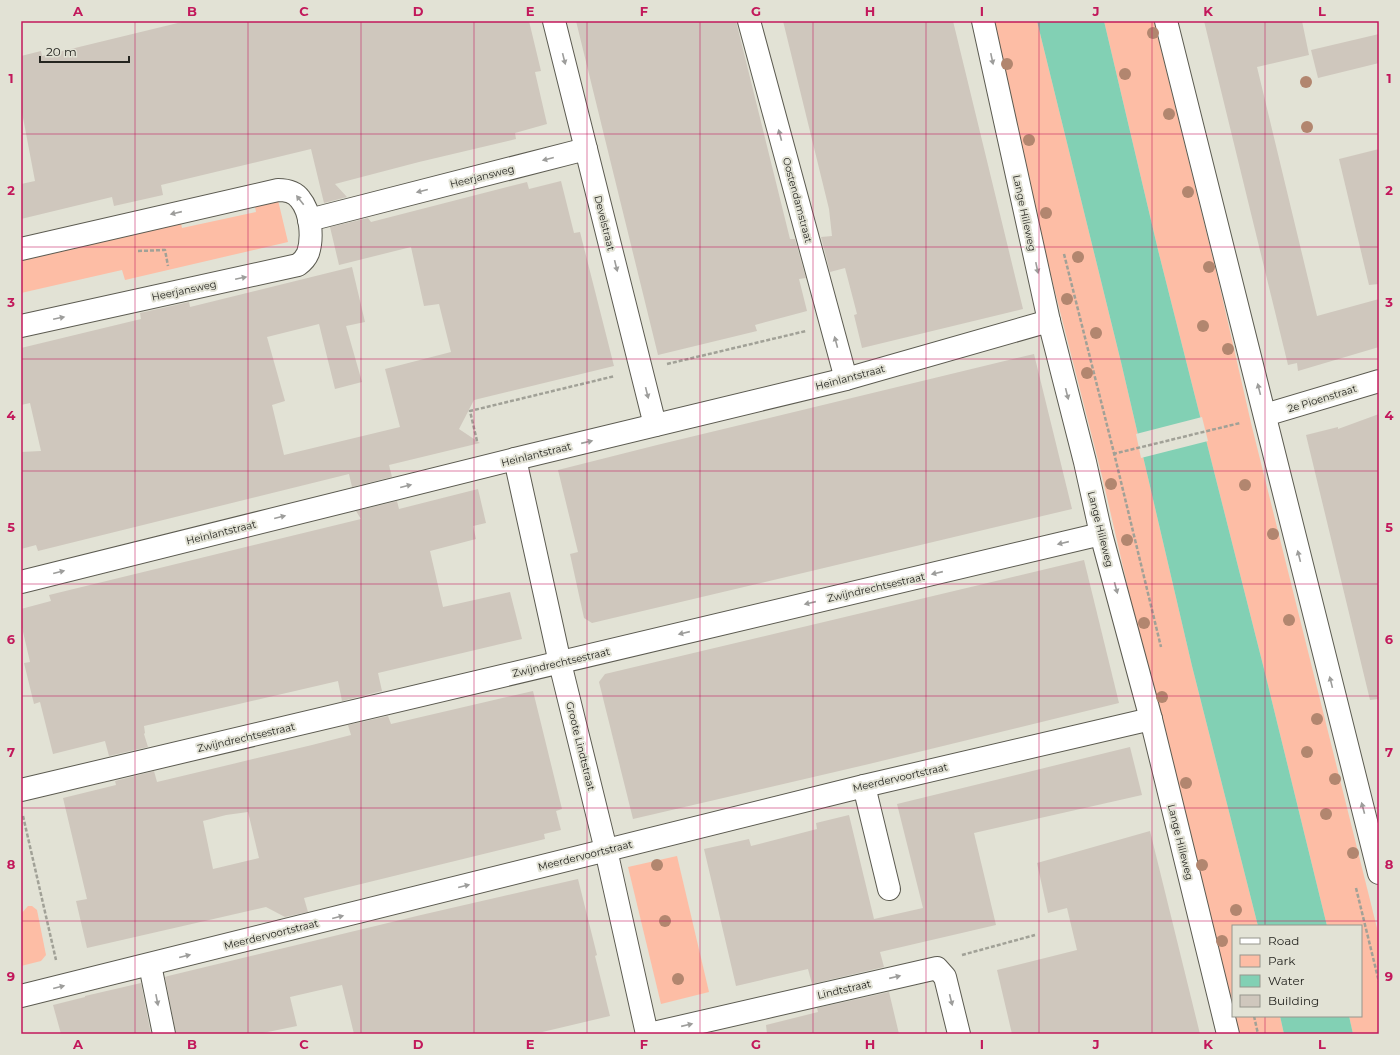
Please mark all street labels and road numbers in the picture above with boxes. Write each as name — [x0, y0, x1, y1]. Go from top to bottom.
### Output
street label: Oostendamstraat — [780, 156, 815, 244]
street label: Heerjansweg — [449, 162, 516, 191]
street label: Lange Hilleweg — [1010, 174, 1039, 252]
street label: Develstraat — [591, 194, 618, 252]
street label: Heerjansweg — [151, 277, 218, 304]
street label: Heinlantstraat — [814, 362, 886, 393]
street label: 2e Pioenstraat — [1286, 382, 1358, 415]
street label: Heinlantstraat — [500, 440, 572, 469]
street label: Lange Hilleweg — [1085, 490, 1116, 568]
street label: Heinlantstraat — [185, 518, 257, 547]
street label: Zwijndrechtsestraat — [826, 570, 926, 605]
street label: Zwijndrechtsestraat — [511, 645, 611, 680]
street label: Groote Lindtstraat — [563, 700, 598, 792]
street label: Zwijndrechtsestraat — [196, 720, 296, 755]
street label: Meerdervoortstraat — [851, 760, 949, 795]
street label: Lange Hilleweg — [1165, 803, 1196, 881]
street label: Meerdervoortstraat — [537, 837, 634, 874]
street label: Meerdervoortstraat — [223, 916, 320, 953]
street label: Lindtstraat — [816, 977, 872, 1002]

